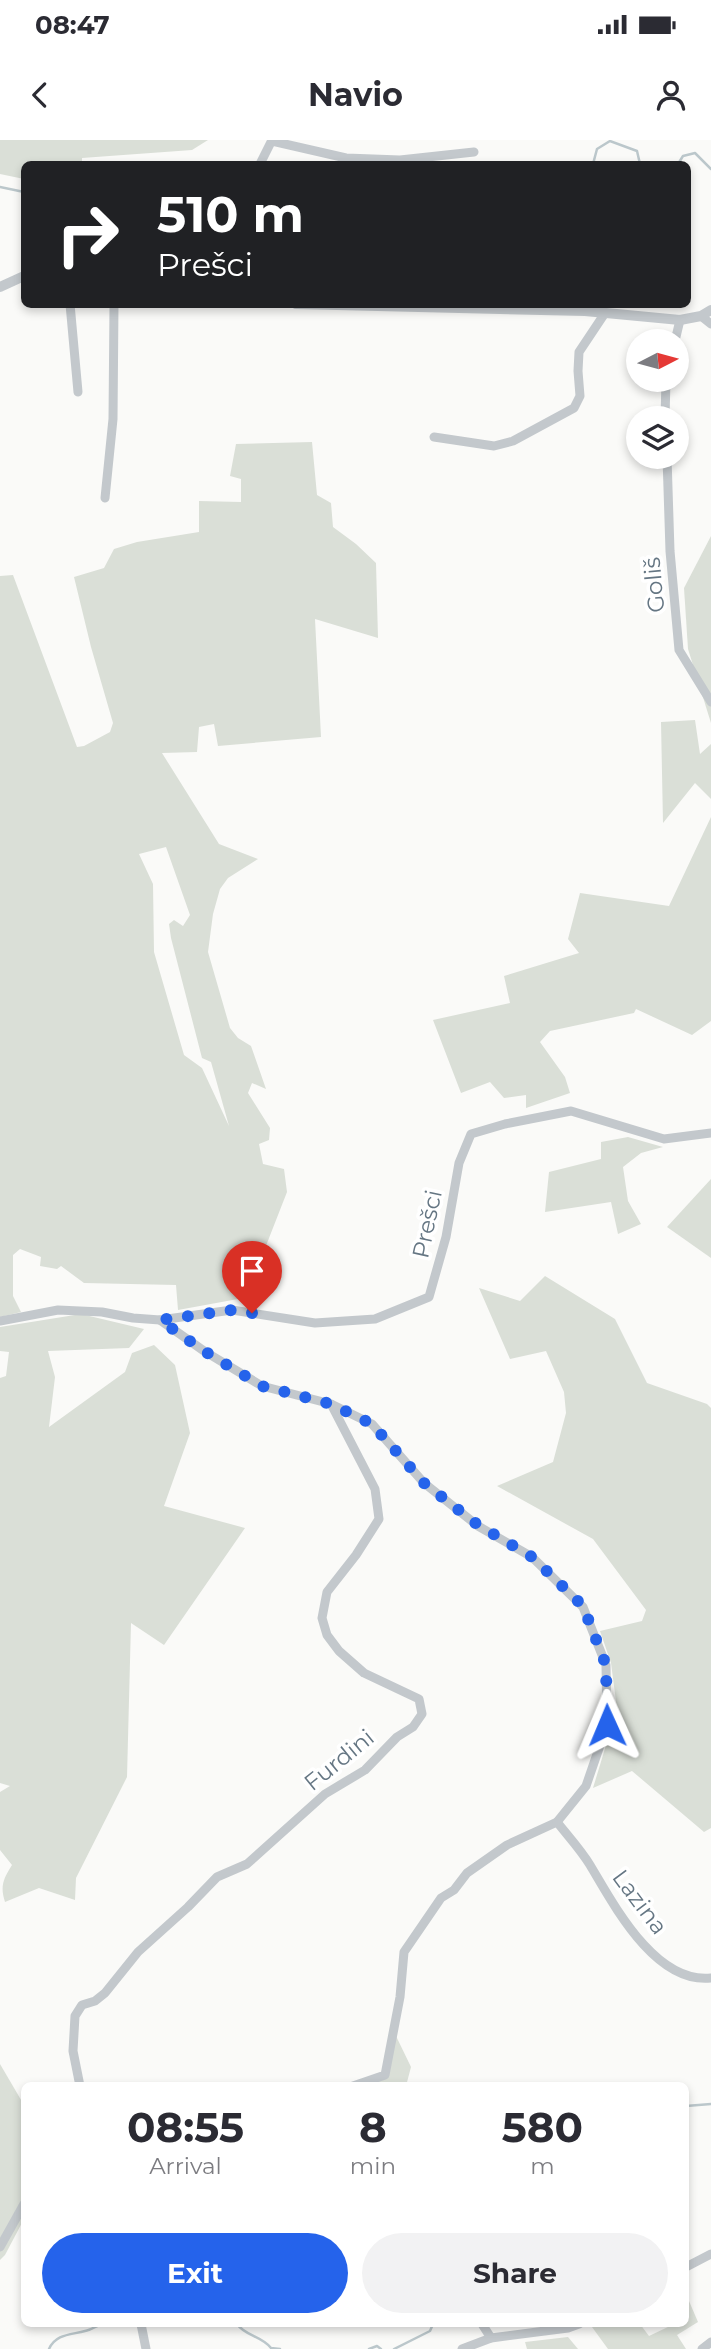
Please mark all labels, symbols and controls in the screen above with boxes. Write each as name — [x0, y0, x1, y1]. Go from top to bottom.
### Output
text: 08:47 — [35, 9, 110, 41]
text: Navio — [308, 75, 403, 114]
icon: back — [21, 76, 59, 114]
icon: person — [652, 76, 690, 114]
text: 510 m — [157, 185, 304, 244]
icon: right — [42, 189, 133, 280]
text: Prešci — [157, 245, 253, 284]
north arrow — [626, 329, 690, 392]
map controls — [626, 329, 689, 469]
button: layers — [626, 406, 689, 469]
street label: Goliš — [638, 556, 670, 614]
street label: Prešci — [406, 1187, 448, 1261]
pin — [222, 1241, 282, 1313]
icon: arrive — [233, 1252, 271, 1290]
position arrow — [570, 1688, 644, 1762]
street label: Furdini — [298, 1723, 380, 1797]
street label: Lazina — [606, 1864, 674, 1940]
text: 08:55 — [127, 2101, 244, 2153]
text: 8 — [359, 2101, 387, 2153]
text: 580 — [502, 2101, 583, 2153]
text: Arrival — [149, 2152, 222, 2180]
text: min — [350, 2152, 396, 2180]
text: m — [530, 2152, 555, 2180]
button: Exit — [42, 2233, 348, 2313]
button: Share — [362, 2233, 668, 2313]

